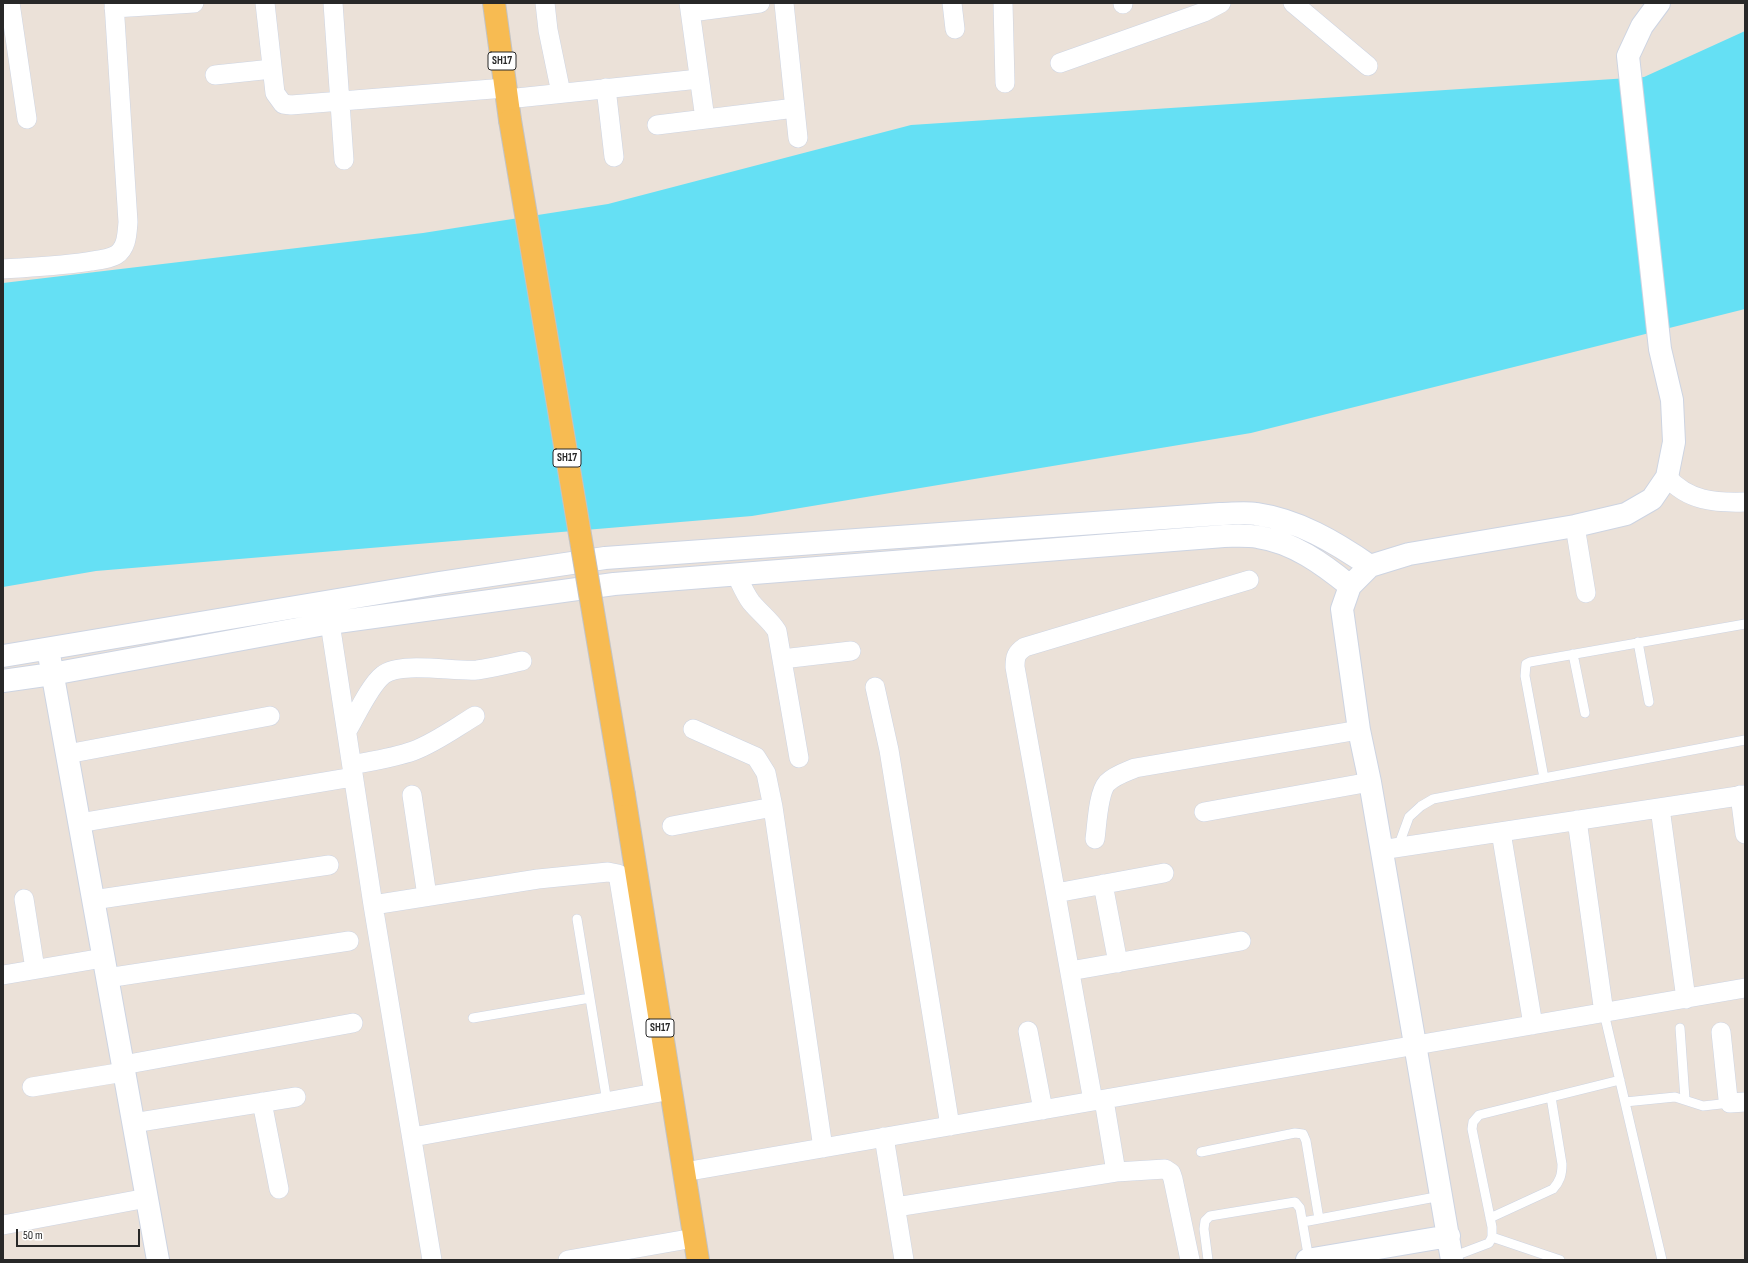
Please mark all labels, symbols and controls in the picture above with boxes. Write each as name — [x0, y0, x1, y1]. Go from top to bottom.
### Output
road number: SH17 — [488, 52, 516, 70]
road number: SH17 — [553, 449, 581, 467]
road number: SH17 — [646, 1019, 674, 1037]
scale bar — [18, 1221, 142, 1247]
text: 50 m — [23, 1228, 43, 1243]

